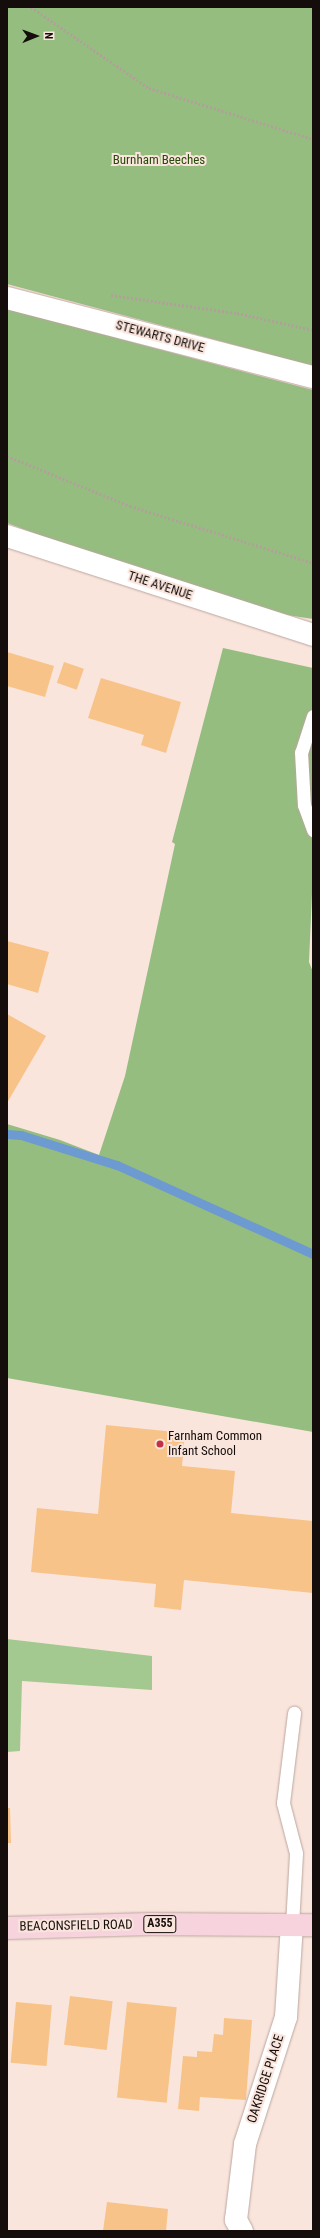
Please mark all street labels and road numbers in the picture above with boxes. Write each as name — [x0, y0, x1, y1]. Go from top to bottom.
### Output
street label: STEWARTS DRIVE — [114, 318, 206, 356]
street label: THE AVENUE — [126, 568, 194, 604]
road number: A355 — [143, 1914, 177, 1934]
street label: BEACONSFIELD ROAD — [19, 1917, 133, 1935]
street label: OAKRIDGE PLACE — [244, 2033, 288, 2125]

